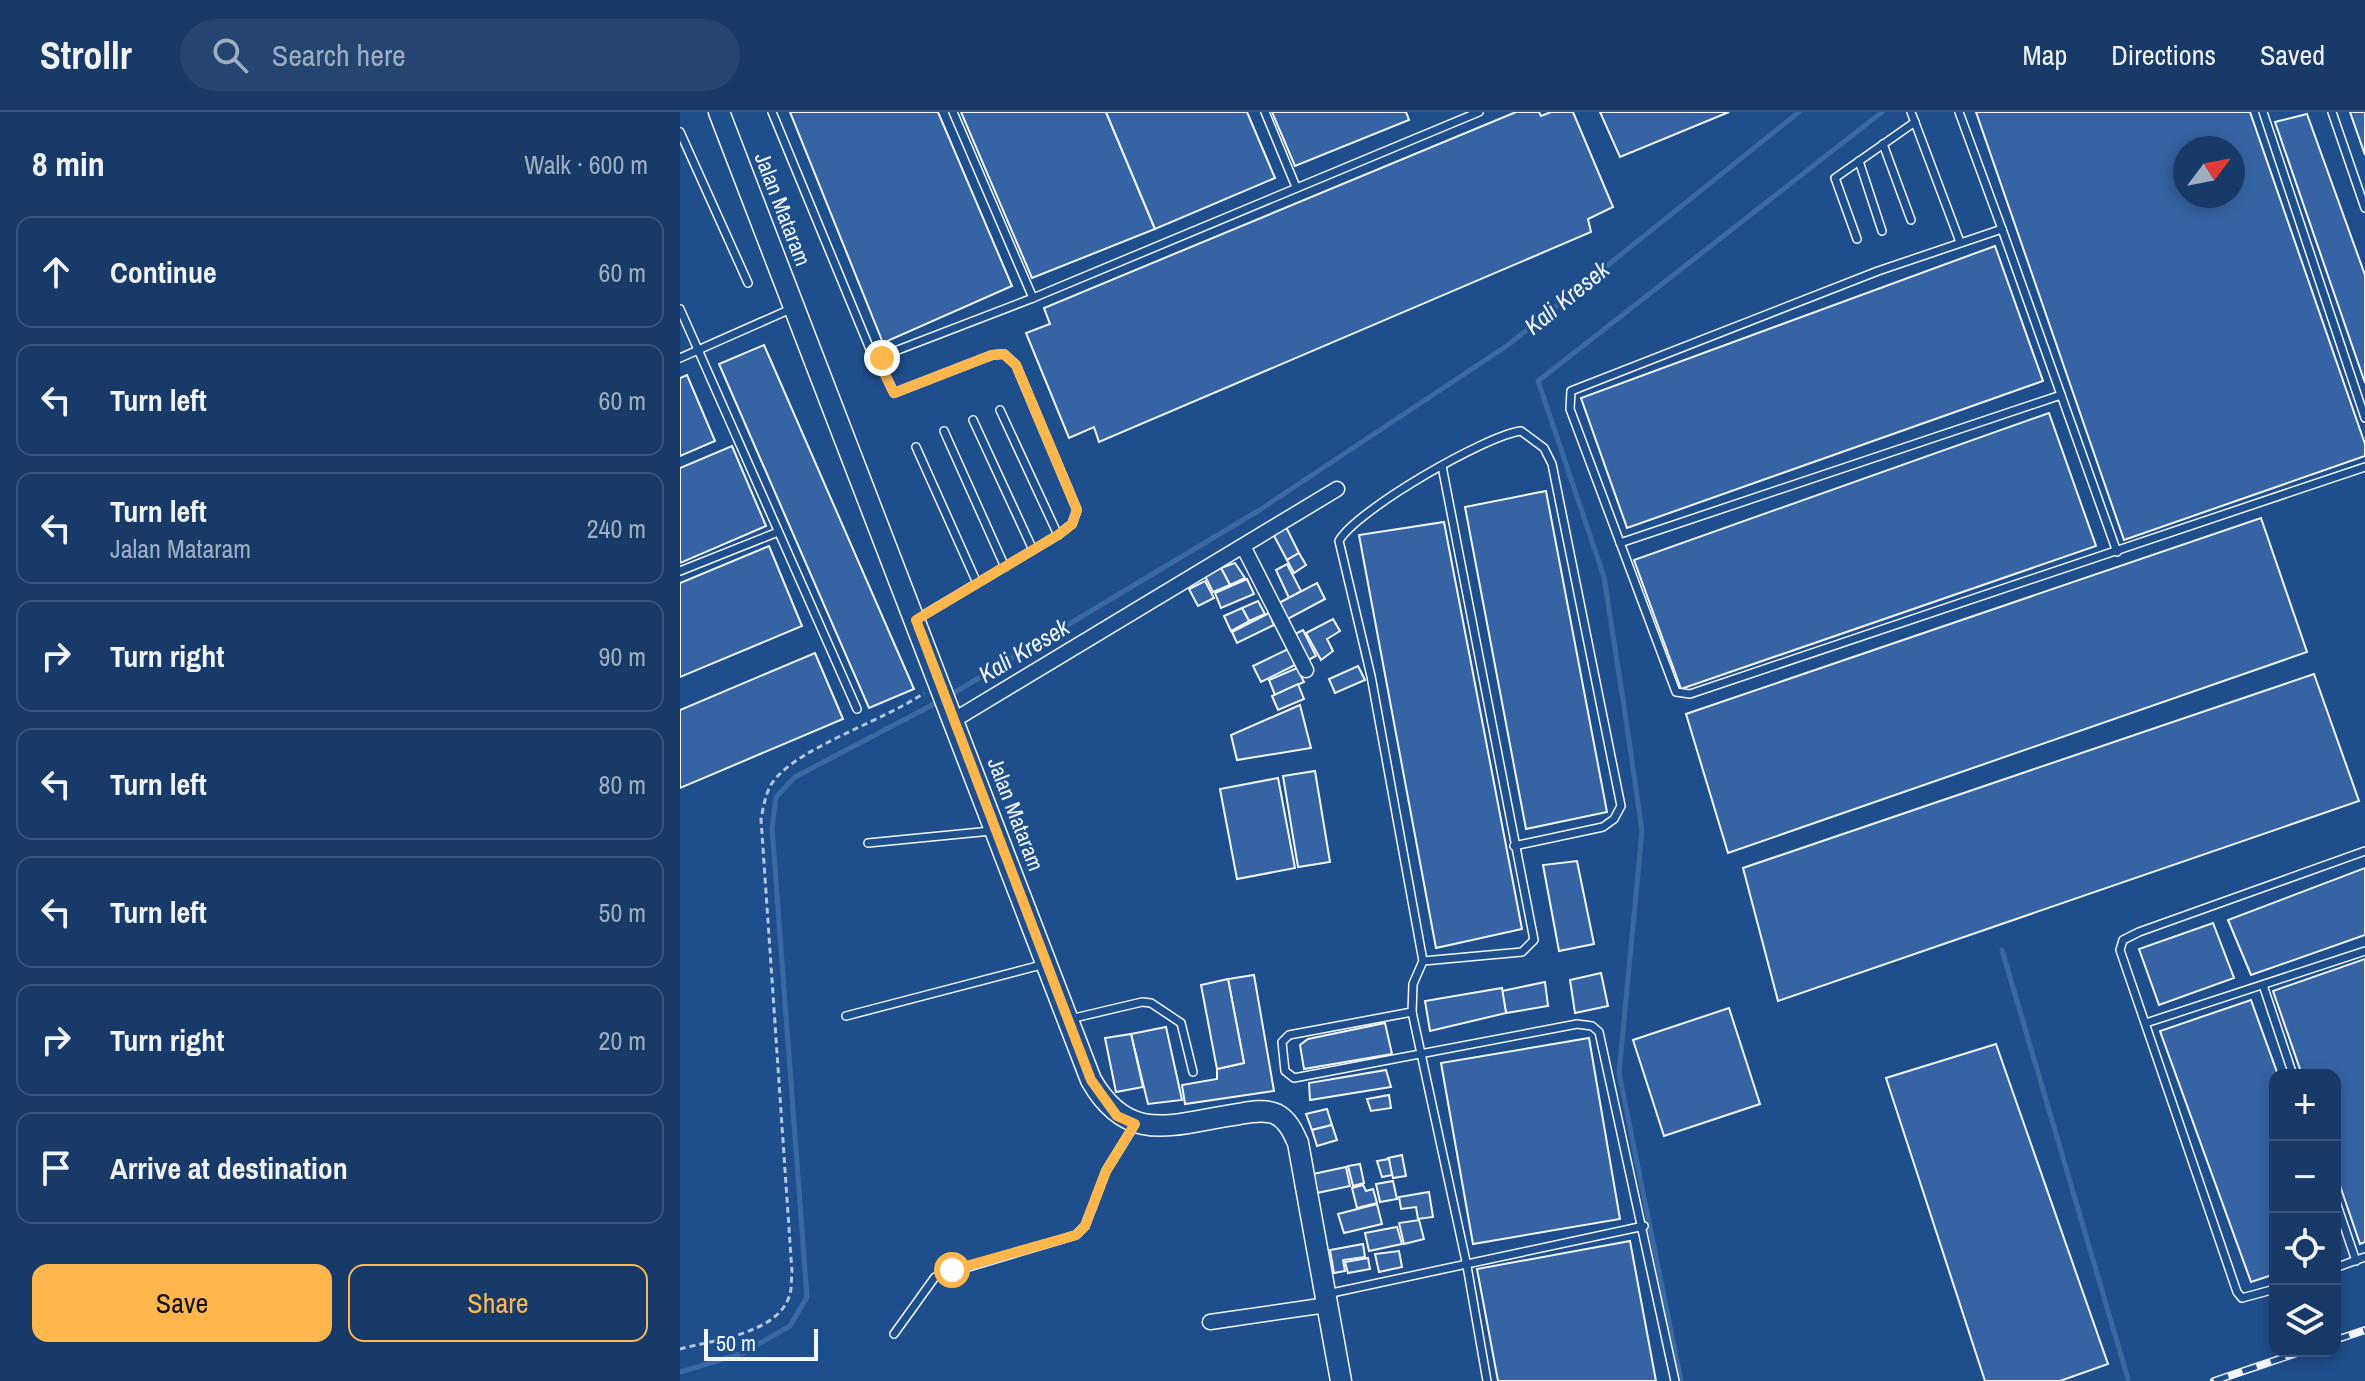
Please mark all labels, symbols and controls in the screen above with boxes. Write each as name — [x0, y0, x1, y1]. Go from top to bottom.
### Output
search box — [180, 19, 740, 91]
text: Strollr — [40, 30, 132, 81]
icon: search — [208, 33, 252, 77]
text: Search here — [272, 35, 406, 75]
text: Map — [2023, 36, 2067, 74]
text: Directions — [2111, 36, 2216, 74]
text: Saved — [2260, 36, 2325, 74]
north arrow — [2173, 136, 2245, 208]
text: 8 min — [32, 141, 105, 187]
text: Walk · 600 m — [524, 147, 648, 182]
street label: Jalan Mataram — [748, 148, 818, 270]
icon: ahead — [34, 250, 78, 294]
text: Continue — [110, 252, 217, 292]
water label: Kali Kresek — [1517, 252, 1616, 341]
text: 60 m — [599, 255, 646, 290]
route end — [864, 340, 900, 376]
icon: left — [34, 378, 78, 422]
text: Turn left — [110, 380, 207, 420]
text: 60 m — [599, 383, 646, 418]
text: Turn left — [110, 491, 207, 531]
icon: left — [34, 506, 78, 550]
text: 240 m — [587, 511, 646, 546]
text: Jalan Mataram — [110, 531, 251, 566]
water label: Kali Kresek — [972, 610, 1076, 690]
icon: right — [34, 634, 78, 678]
text: Turn right — [110, 636, 224, 676]
text: 90 m — [599, 639, 646, 674]
street label: Jalan Mataram — [981, 753, 1051, 875]
icon: left — [34, 762, 78, 806]
text: Turn left — [110, 764, 207, 804]
text: 80 m — [599, 767, 646, 802]
icon: left — [34, 890, 78, 934]
text: Turn left — [110, 892, 207, 932]
text: 50 m — [599, 895, 646, 930]
icon: right — [34, 1018, 78, 1062]
text: Turn right — [110, 1020, 224, 1060]
text: 20 m — [599, 1023, 646, 1058]
map controls — [2269, 1069, 2341, 1357]
button: + — [2269, 1069, 2341, 1141]
button: − — [2269, 1141, 2341, 1213]
icon: arrive — [34, 1146, 78, 1190]
text: Arrive at destination — [110, 1148, 348, 1188]
button: locate — [2269, 1213, 2341, 1285]
route start — [934, 1252, 970, 1288]
button: Save — [32, 1264, 332, 1342]
button: Share — [348, 1264, 648, 1342]
button: layers — [2269, 1285, 2341, 1357]
scale bar — [704, 1325, 818, 1361]
text: 50 m — [716, 1328, 756, 1358]

